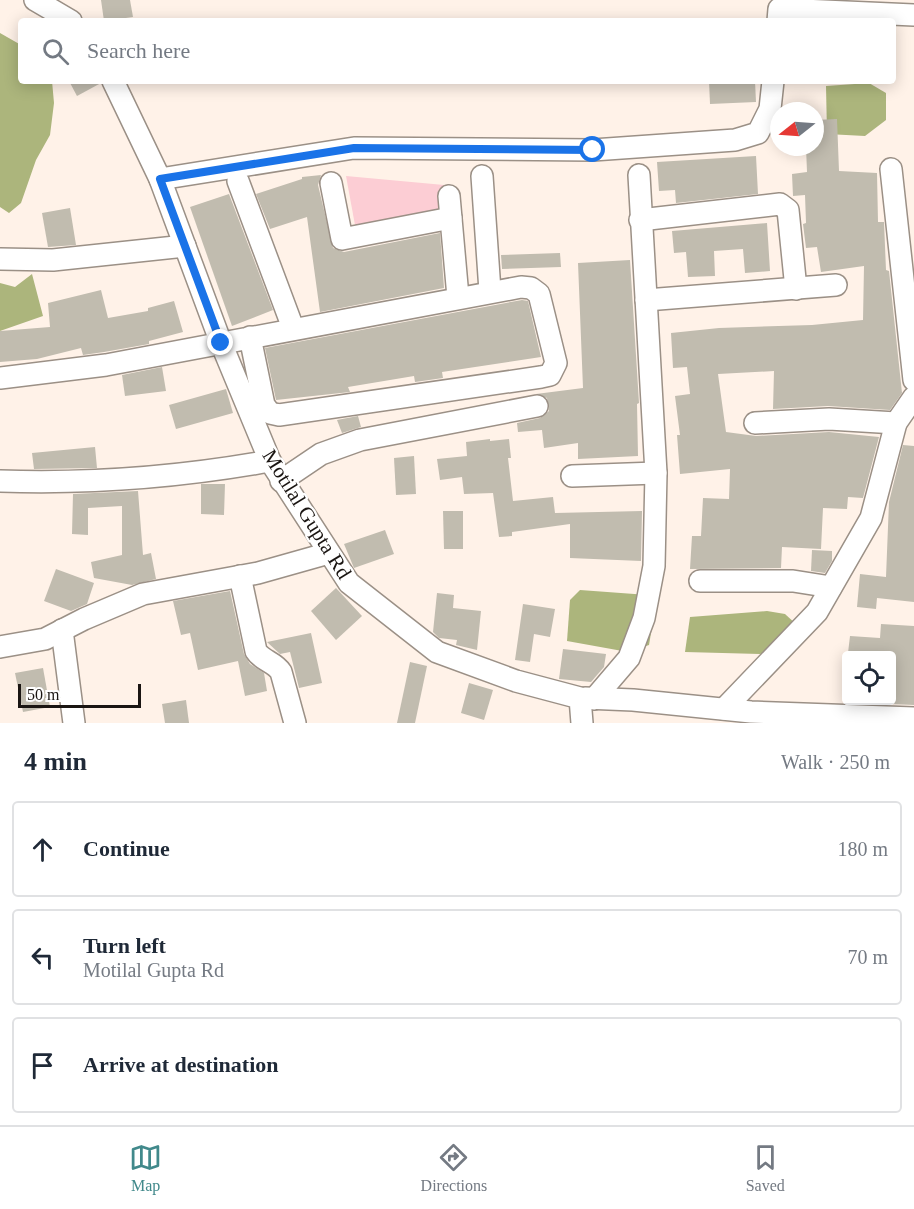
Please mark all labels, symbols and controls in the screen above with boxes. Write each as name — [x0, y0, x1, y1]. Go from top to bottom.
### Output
search box — [18, 18, 896, 84]
icon: search — [39, 35, 72, 68]
text: Search here — [87, 38, 190, 63]
north arrow — [770, 102, 824, 156]
route start — [579, 136, 605, 162]
route end — [207, 329, 233, 355]
street label: Motilal Gupta Rd — [258, 445, 357, 584]
map controls — [842, 651, 896, 705]
button: locate — [842, 651, 896, 705]
scale bar — [18, 681, 141, 708]
text: 50 m — [27, 686, 59, 703]
text: 4 min — [24, 747, 87, 776]
text: Walk · 250 m — [781, 751, 890, 773]
icon: ahead — [26, 833, 59, 866]
text: Continue — [83, 836, 170, 861]
text: 180 m — [837, 838, 888, 860]
text: Turn left — [83, 933, 166, 958]
icon: left — [26, 941, 59, 974]
text: 70 m — [847, 946, 888, 968]
text: Motilal Gupta Rd — [83, 959, 224, 981]
icon: arrive — [26, 1049, 59, 1082]
text: Arrive at destination — [83, 1052, 279, 1077]
tab: Map — [129, 1141, 162, 1195]
tab: Directions — [421, 1141, 487, 1195]
tab: Saved — [746, 1141, 785, 1195]

